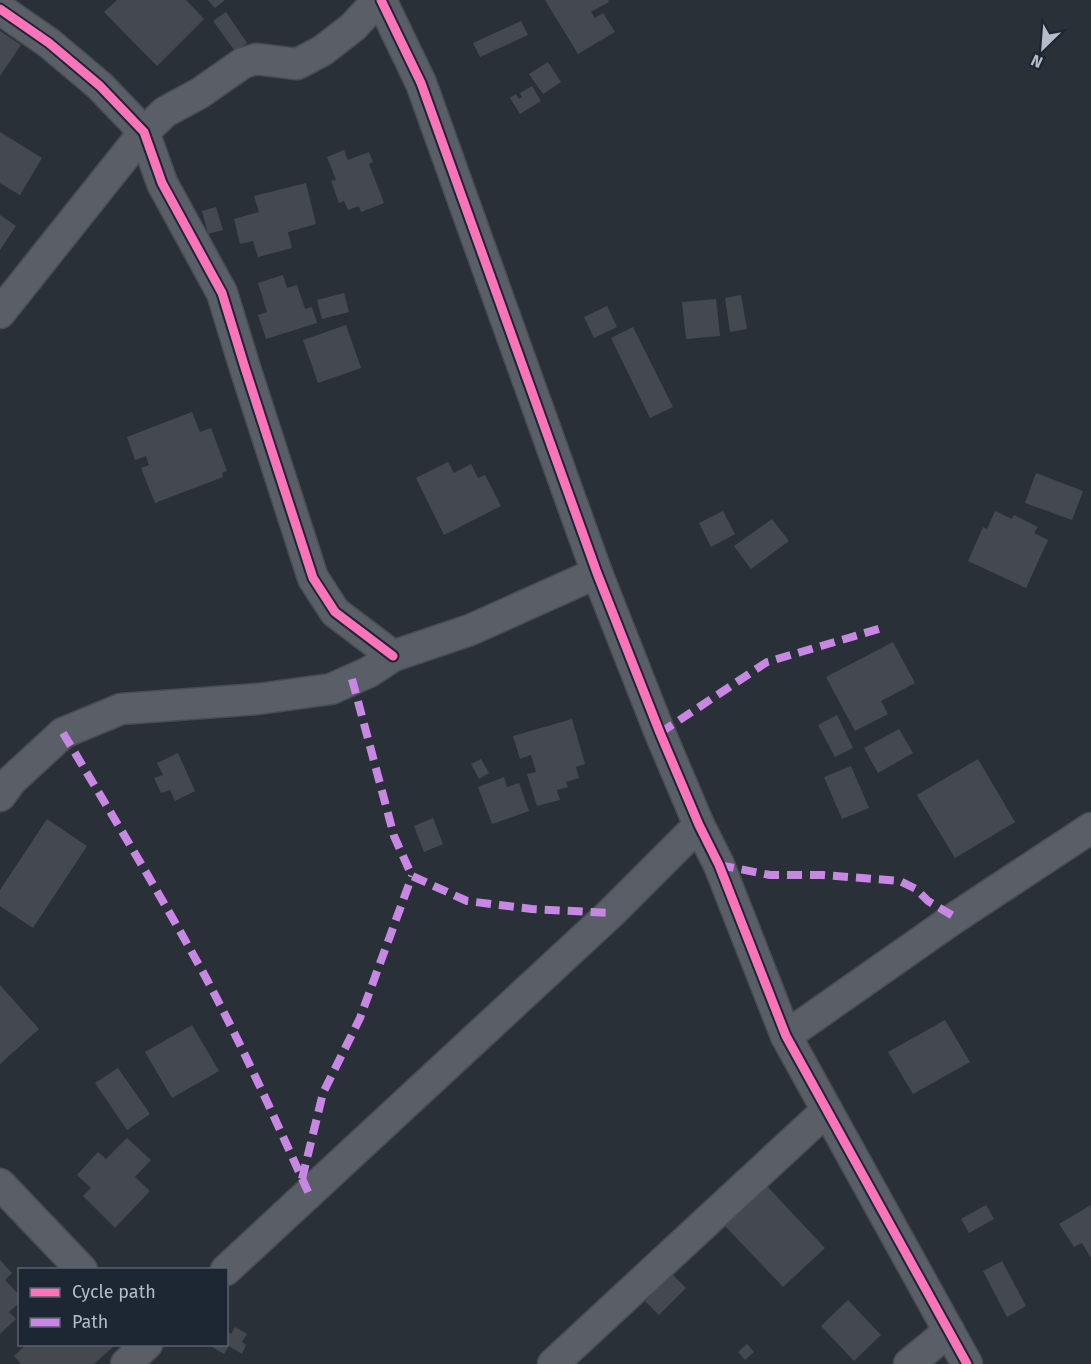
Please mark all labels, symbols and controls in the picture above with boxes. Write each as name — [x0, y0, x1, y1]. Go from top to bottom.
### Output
north arrow — [1013, 18, 1073, 78]
text: N — [1028, 50, 1046, 72]
legend — [18, 1268, 228, 1346]
text: Cycle path — [72, 1281, 156, 1303]
text: Path — [72, 1311, 108, 1333]

